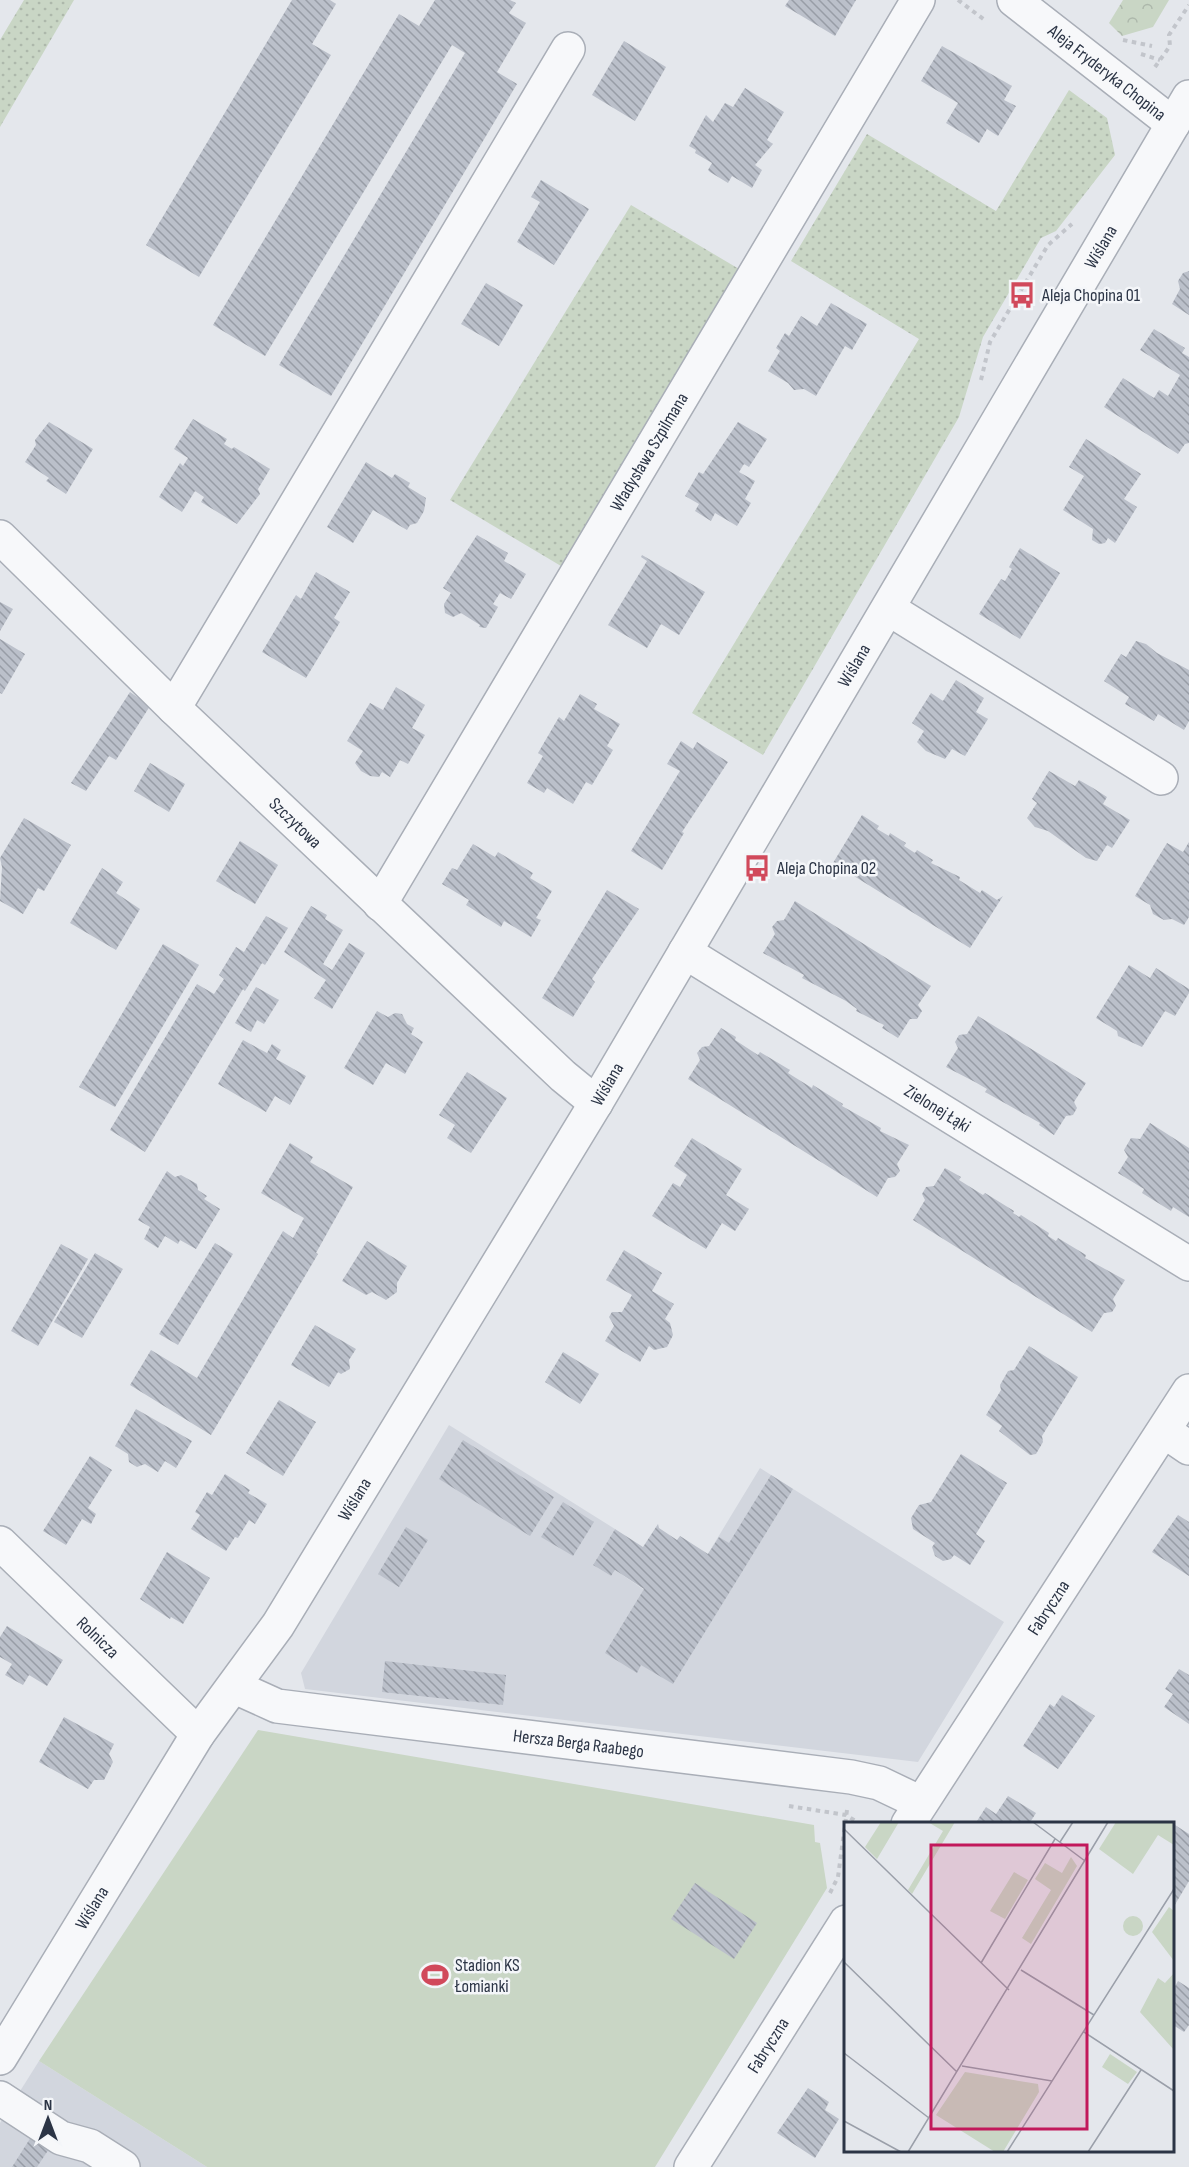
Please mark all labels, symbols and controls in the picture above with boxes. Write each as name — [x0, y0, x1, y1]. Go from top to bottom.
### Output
street label: Aleja Fryderyka Chopina — [1043, 19, 1170, 125]
street label: Wiślana — [1080, 221, 1122, 272]
bus stop icon: Aleja Chopina 01 — [1007, 280, 1037, 310]
place label: Aleja Chopina 01 — [1041, 285, 1141, 306]
street label: Władysława Szpilmana — [606, 389, 692, 515]
street label: Wiślana — [833, 640, 875, 691]
street label: Szczytowa — [265, 793, 326, 853]
bus stop icon: Aleja Chopina 02 — [742, 853, 772, 883]
place label: Aleja Chopina 02 — [776, 858, 876, 879]
street label: Wiślana — [586, 1059, 628, 1110]
street label: Zielonej Łąki — [901, 1080, 974, 1137]
street label: Wiślana — [333, 1474, 376, 1525]
street label: Fabryczna — [1023, 1576, 1074, 1639]
street label: Rolnicza — [72, 1612, 123, 1663]
street label: Hersza Berga Raabego — [512, 1725, 645, 1762]
inset map — [844, 1822, 1174, 2152]
street label: Wiślana — [71, 1882, 113, 1933]
place label: Stadion KS Łomianki — [454, 1955, 520, 1997]
sports icon: Stadion KS Łomianki — [420, 1960, 450, 1990]
street label: Fabryczna — [743, 2014, 793, 2077]
north arrow — [18, 2089, 78, 2149]
text: N — [44, 2096, 52, 2115]

